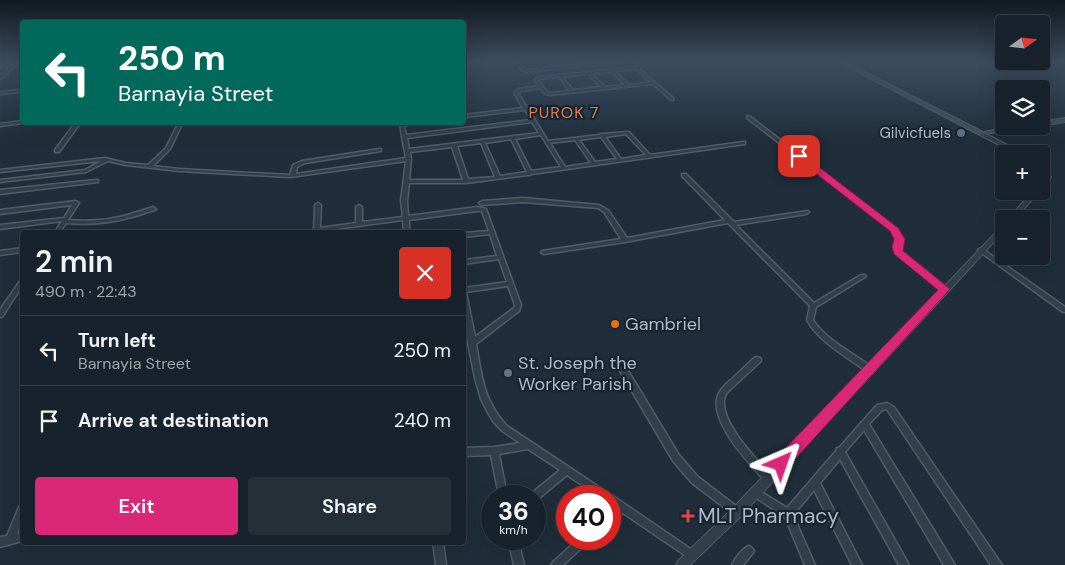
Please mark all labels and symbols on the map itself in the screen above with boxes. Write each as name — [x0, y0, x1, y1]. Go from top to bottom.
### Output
north arrow — [995, 15, 1050, 70]
district label: PUROK 7 — [529, 102, 599, 123]
place label: Gilvicfuels — [880, 123, 951, 143]
marker: Gilvicfuels — [955, 127, 967, 139]
pin — [778, 135, 820, 177]
place label: Gambriel — [625, 312, 701, 336]
marker: Gambriel — [609, 318, 621, 330]
place label: St. Joseph the Worker Parish — [518, 351, 637, 396]
marker: St. Joseph the Worker Parish — [502, 367, 514, 379]
position arrow — [754, 437, 806, 489]
speed limit sign: 40 — [556, 485, 621, 550]
place label: MLT Pharmacy — [698, 502, 839, 530]
marker: MLT Pharmacy — [682, 510, 694, 522]

